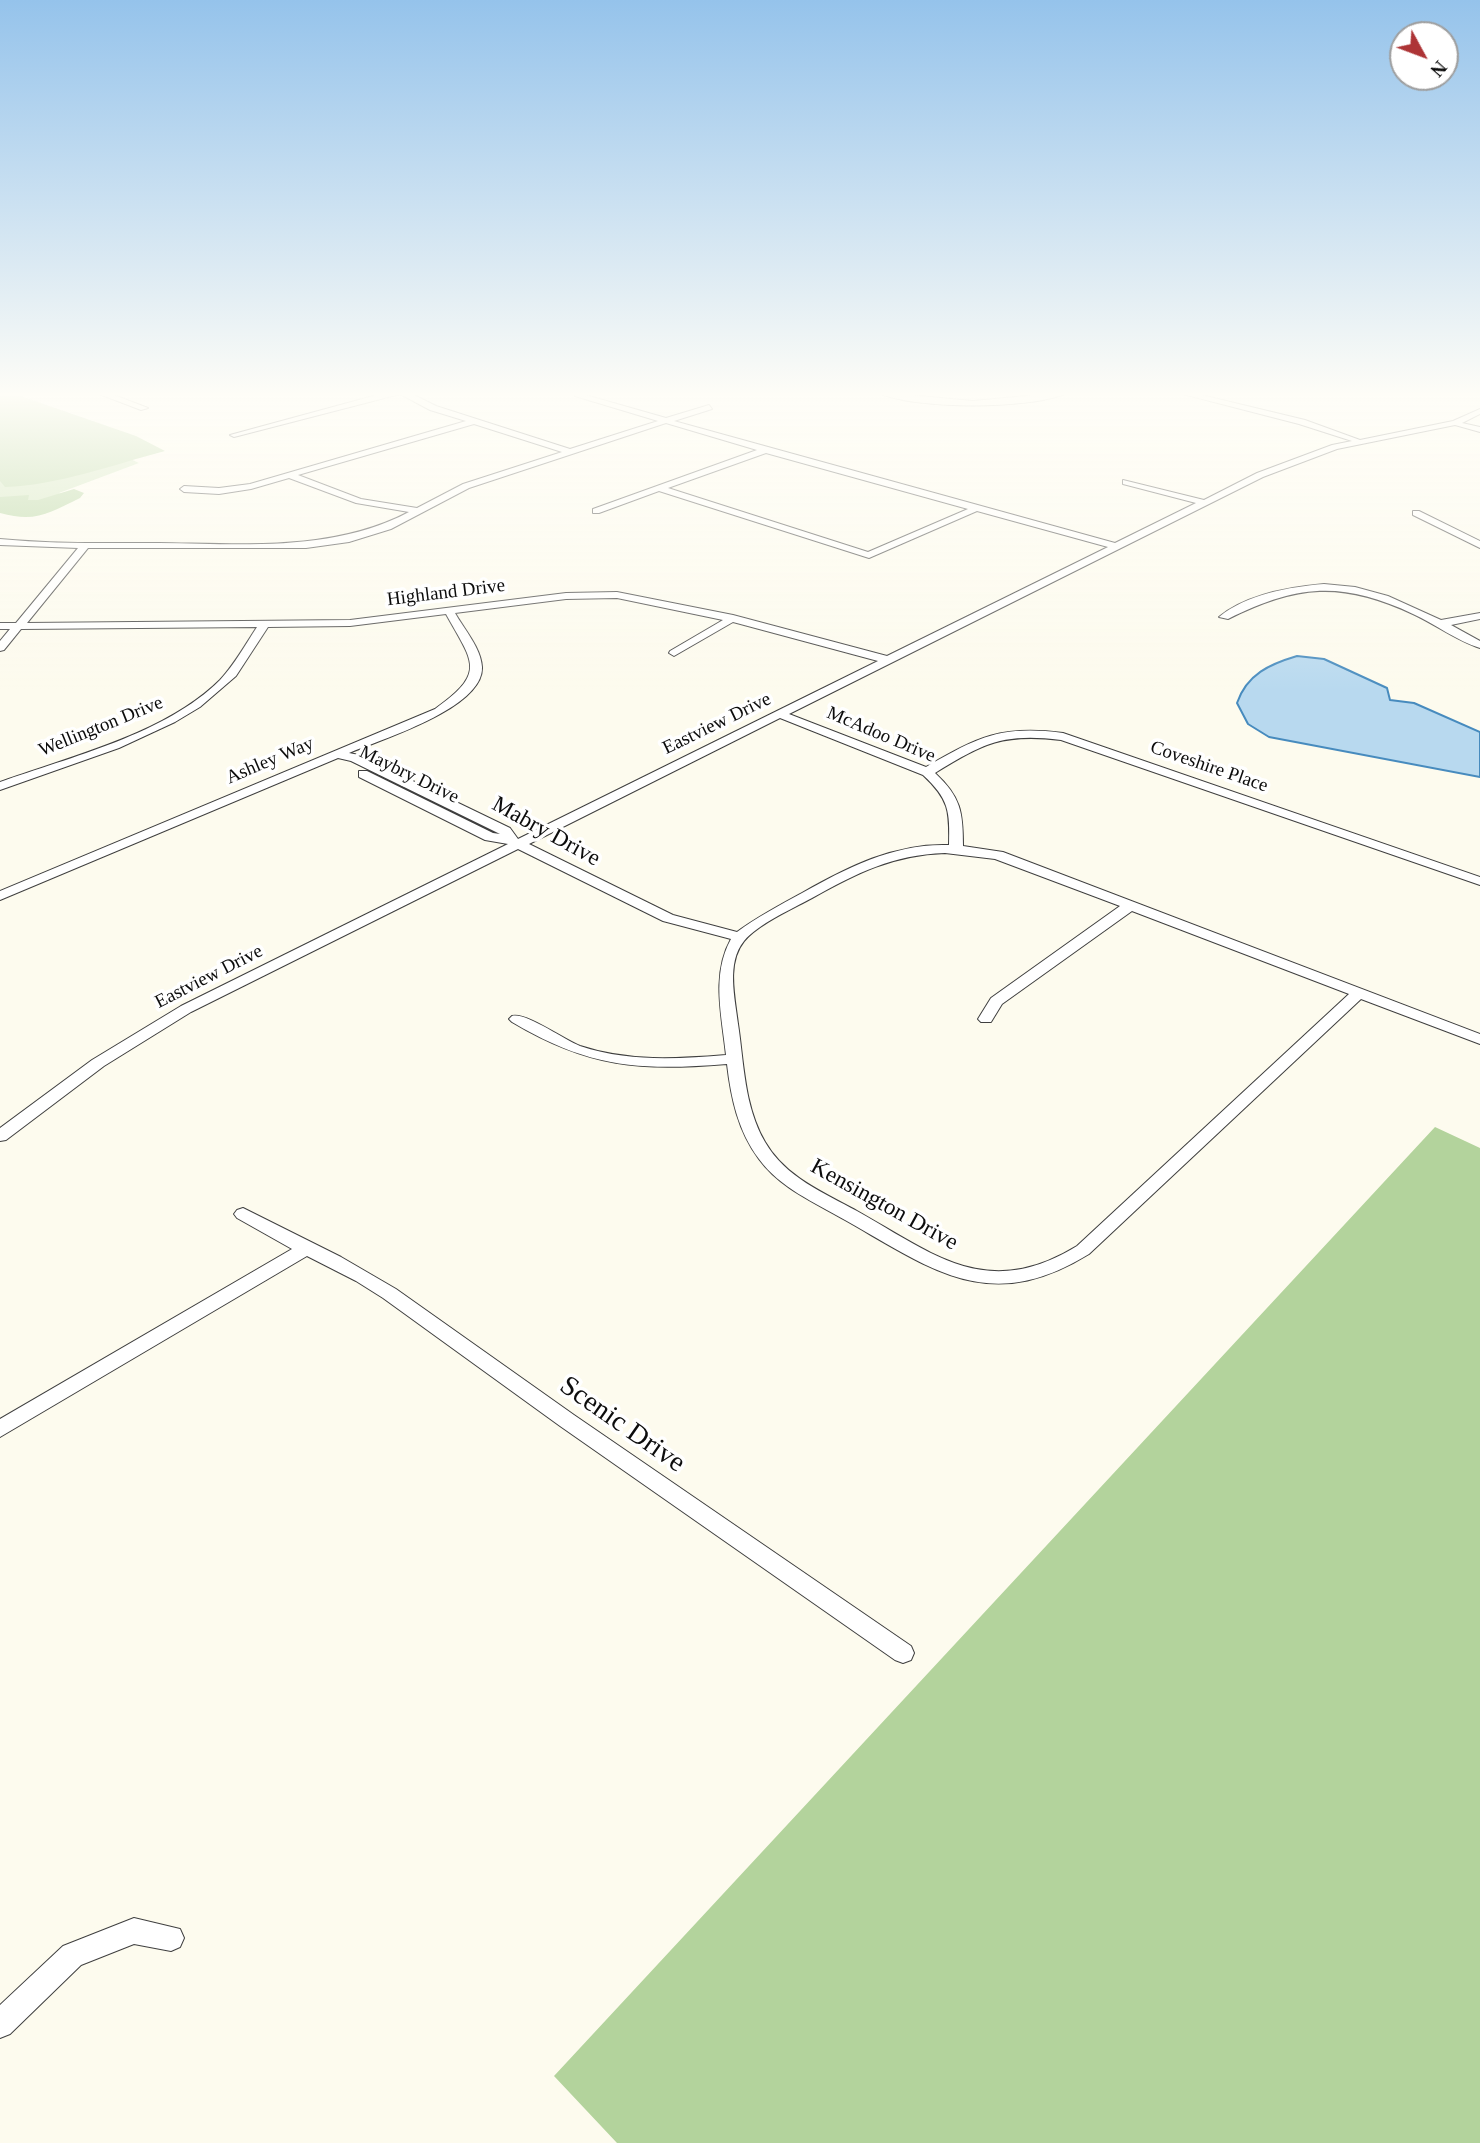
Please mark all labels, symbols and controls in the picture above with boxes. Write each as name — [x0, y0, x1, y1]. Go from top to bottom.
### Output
north arrow — [1389, 21, 1459, 91]
text: N — [1426, 57, 1451, 81]
street label: Highland Drive — [386, 574, 506, 612]
street label: Eastview Drive — [659, 688, 775, 760]
street label: Wellington Drive — [36, 692, 166, 762]
street label: McAdoo Drive — [823, 702, 939, 768]
street label: Ashley Way — [223, 732, 317, 790]
street label: Coveshire Place — [1147, 736, 1271, 798]
street label: Maybry Drive — [355, 741, 463, 809]
street label: Mabry Drive — [487, 791, 605, 873]
street label: Eastview Drive — [151, 940, 267, 1014]
street label: Kensington Drive — [806, 1153, 962, 1257]
street label: Scenic Drive — [553, 1370, 691, 1480]

